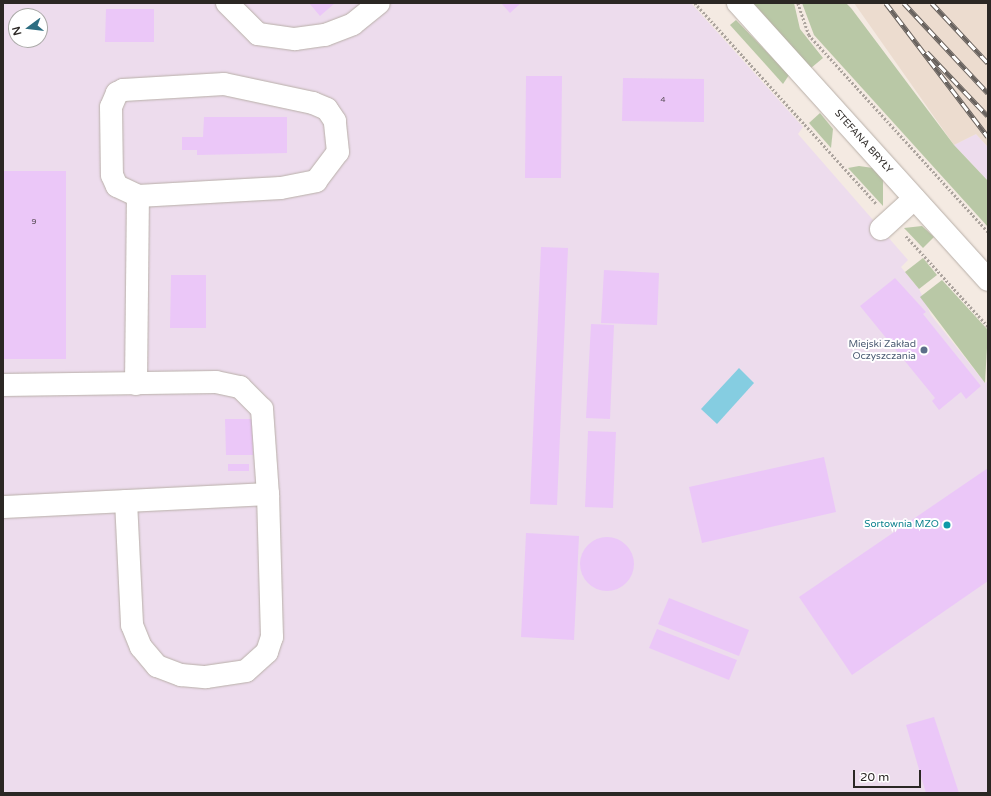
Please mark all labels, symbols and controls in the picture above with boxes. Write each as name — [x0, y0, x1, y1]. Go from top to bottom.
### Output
north arrow — [8, 8, 48, 48]
text: N — [9, 25, 24, 37]
house number: 4 — [660, 95, 666, 105]
street label: STEFANA BRYŁY — [831, 108, 895, 176]
house number: 9 — [31, 217, 37, 227]
place label: Miejski Zakład Oczyszczania — [848, 338, 916, 362]
marker: Miejski Zakład Oczyszczania — [919, 345, 929, 355]
place label: Sortownia MZO — [864, 519, 939, 531]
marker: Sortownia MZO — [942, 520, 952, 530]
scale bar — [855, 762, 923, 788]
text: 20 m — [860, 770, 889, 784]

